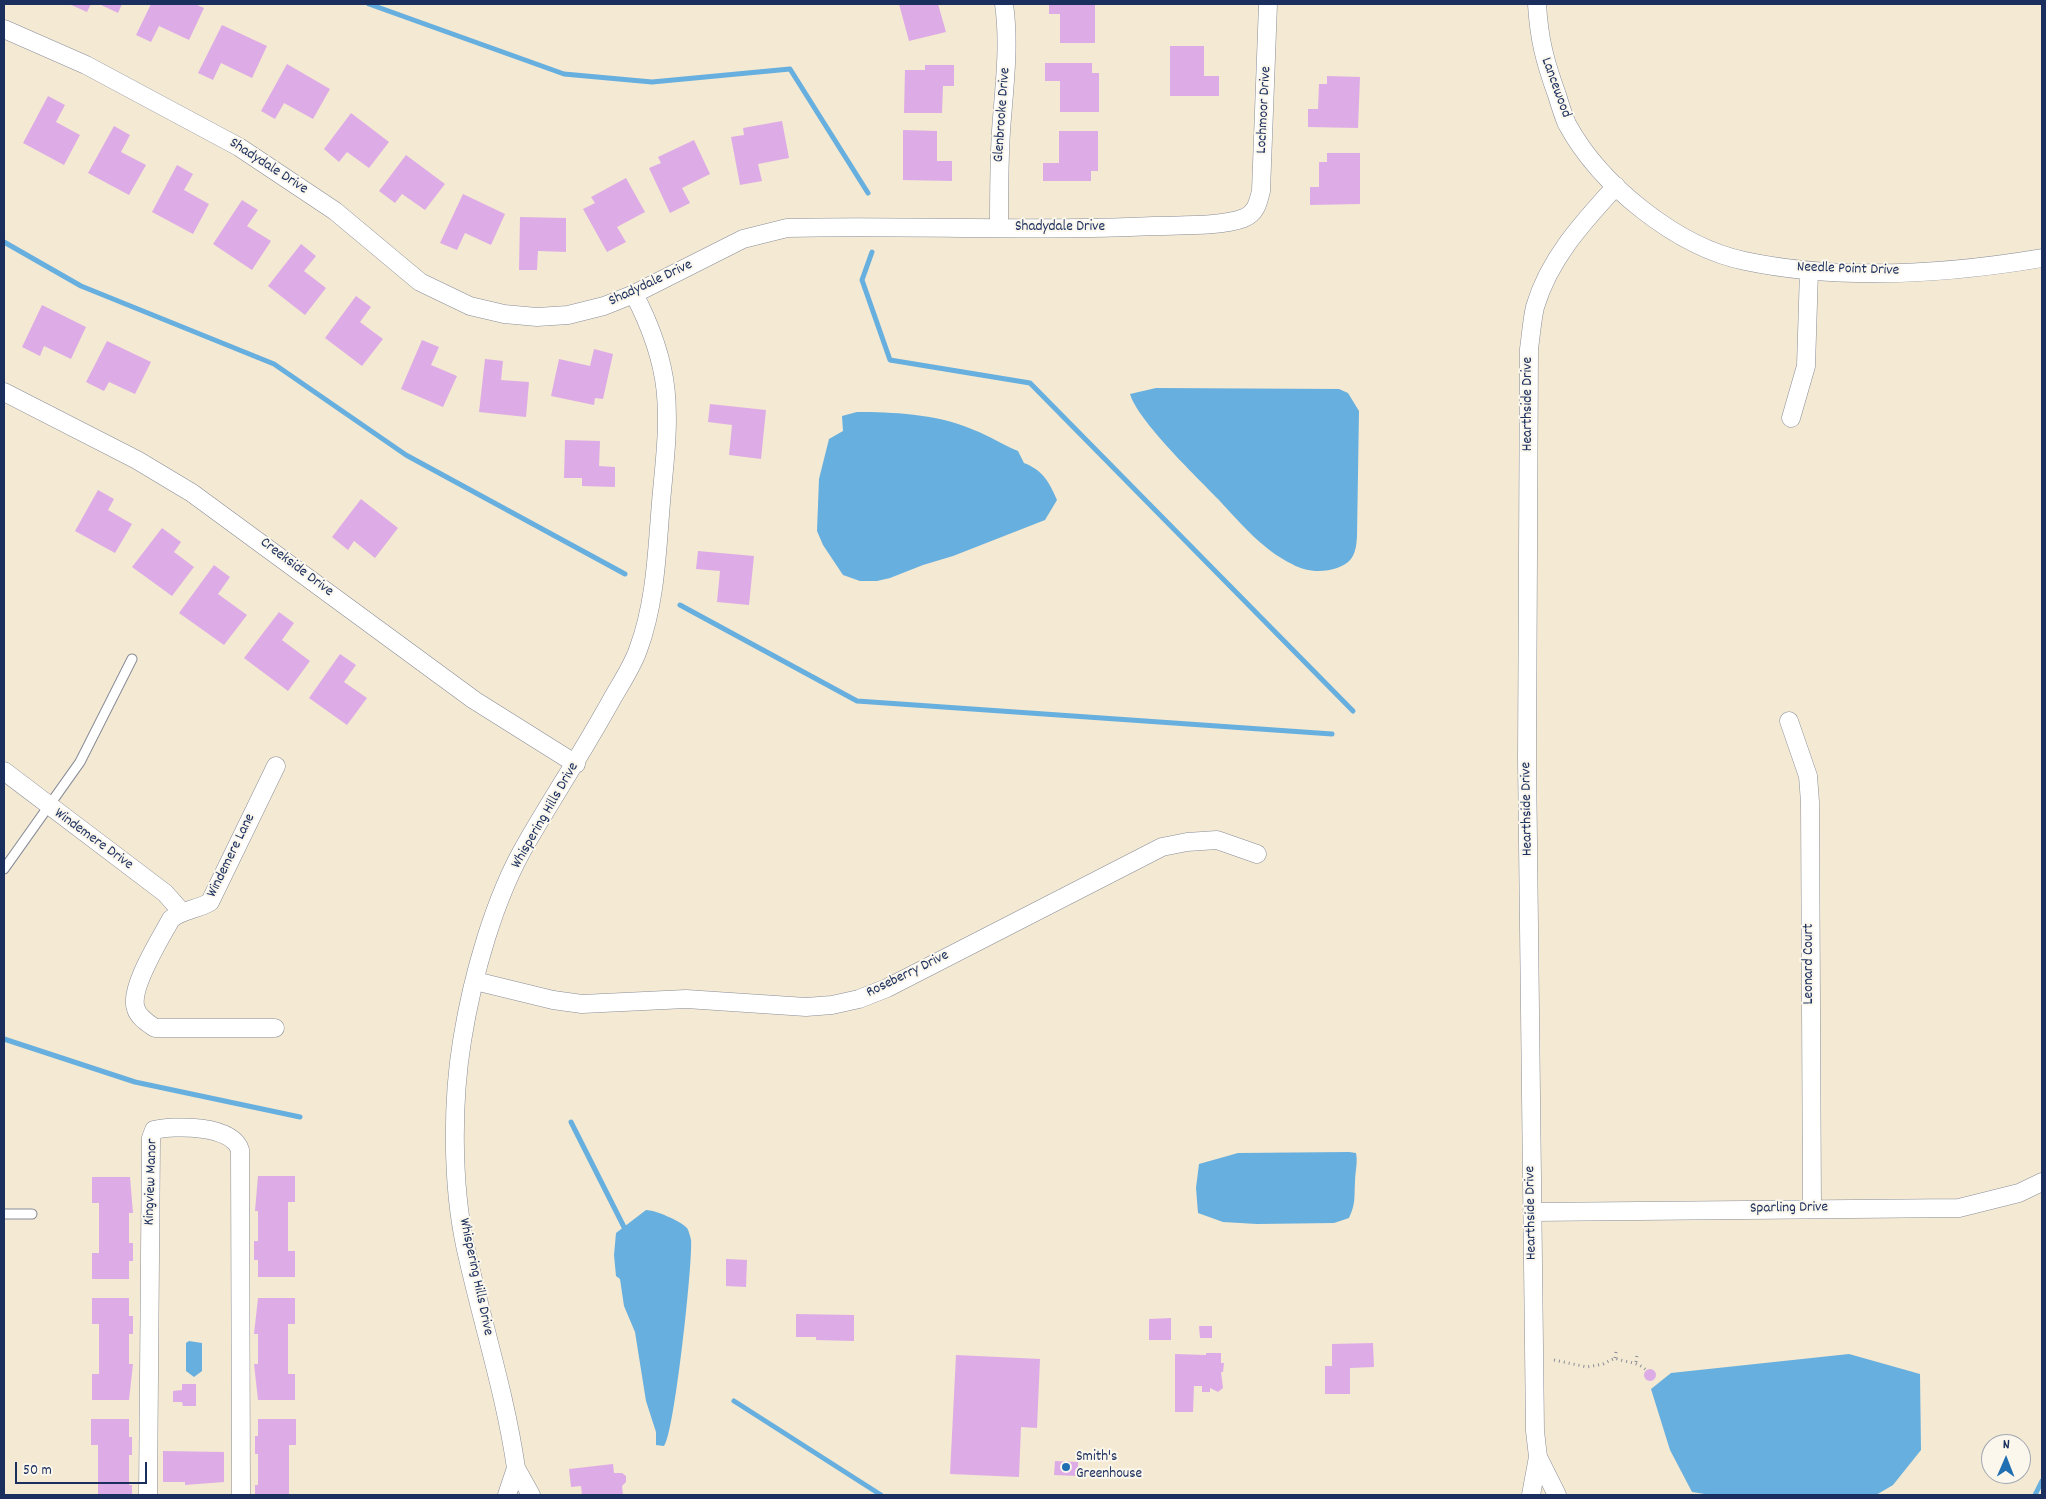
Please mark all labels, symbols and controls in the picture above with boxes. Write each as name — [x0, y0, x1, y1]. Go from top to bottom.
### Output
street label: Lancewood — [1536, 55, 1574, 121]
street label: Lochmoor Drive — [1254, 66, 1276, 154]
street label: Glenbrooke Drive — [991, 67, 1015, 163]
street label: Shadydale Drive — [225, 135, 311, 199]
street label: Shadydale Drive — [1015, 219, 1105, 237]
street label: Shadydale Drive — [606, 257, 696, 311]
street label: Needle Point Drive — [1797, 259, 1899, 281]
street label: Hearthside Drive — [1520, 357, 1538, 451]
street label: Creekside Drive — [256, 535, 336, 601]
street label: Whispering Hills Drive — [508, 760, 584, 872]
street label: Hearthside Drive — [1518, 762, 1538, 856]
street label: Windemere Drive — [50, 805, 136, 875]
street label: Windemere Lane — [204, 811, 260, 901]
street label: Leonard Court — [1801, 923, 1819, 1005]
street label: Roseberry Drive — [864, 947, 952, 1003]
street label: Kingview Manor — [141, 1138, 163, 1226]
street label: Hearthside Drive — [1522, 1166, 1542, 1260]
street label: Sparling Drive — [1750, 1199, 1828, 1219]
street label: Whispering Hills Drive — [454, 1217, 496, 1337]
north arrow — [1981, 1434, 2031, 1484]
text: N — [2003, 1435, 2010, 1455]
place label: Smith's Greenhouse — [1076, 1449, 1142, 1484]
scale bar — [18, 1452, 150, 1484]
text: 50 m — [23, 1460, 52, 1482]
marker: Smith's Greenhouse — [1060, 1461, 1072, 1473]

